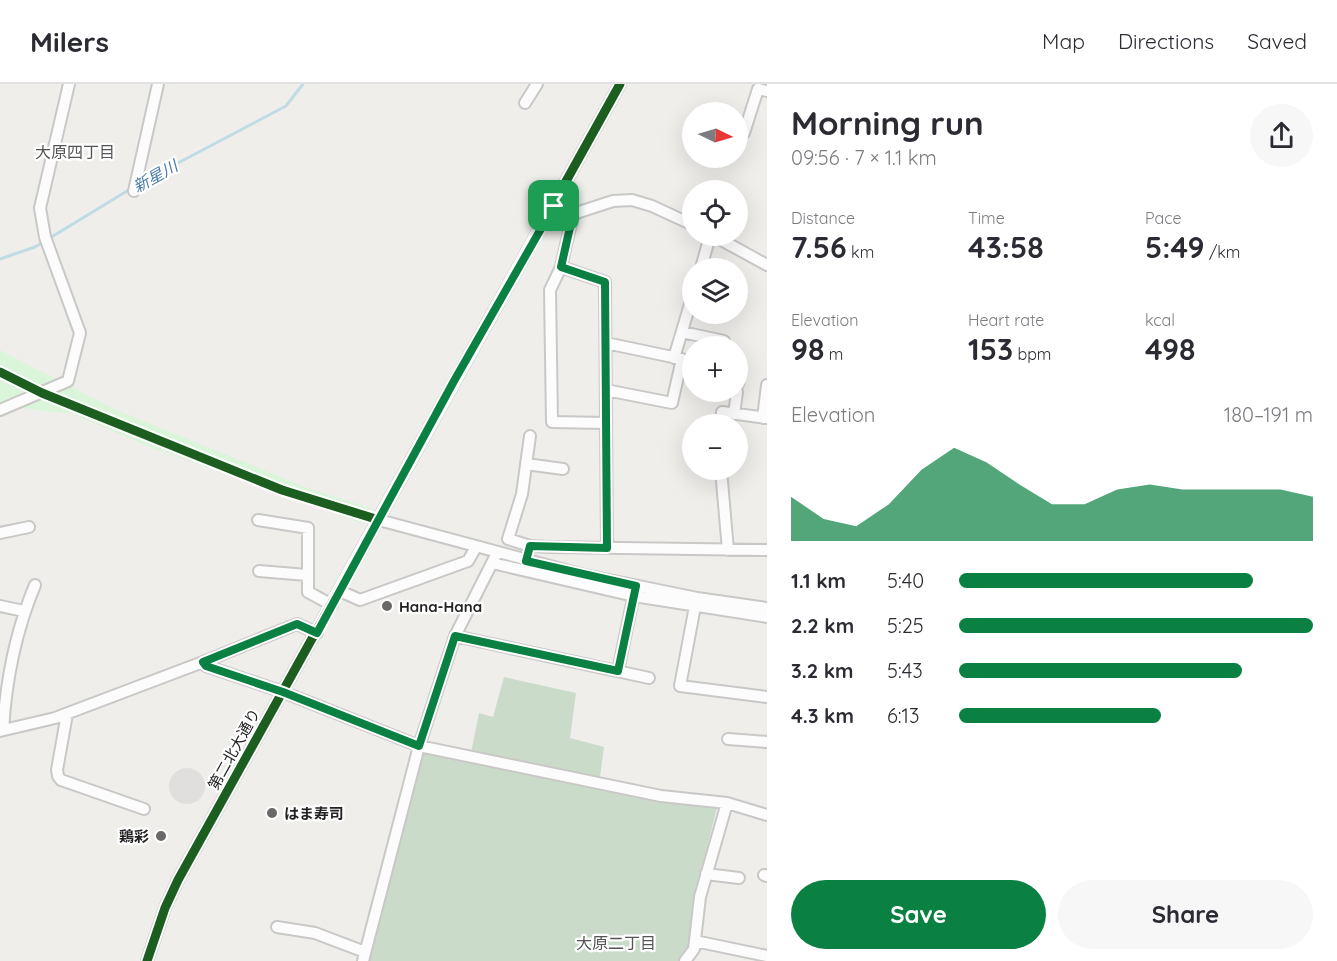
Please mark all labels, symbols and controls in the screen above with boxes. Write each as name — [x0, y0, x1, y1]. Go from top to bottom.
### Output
text: Milers — [30, 24, 109, 59]
text: Map — [1042, 28, 1085, 54]
text: Directions — [1118, 28, 1214, 54]
text: Saved — [1247, 28, 1307, 54]
north arrow — [682, 102, 748, 168]
map controls — [682, 102, 748, 480]
text: Morning run — [791, 102, 984, 143]
button: share — [1250, 104, 1313, 167]
district label: 大原四丁目 — [35, 142, 115, 162]
text: 09:56 · 7 × 1.1 km — [791, 145, 937, 170]
water label: 新星川 — [129, 155, 183, 196]
pin — [528, 180, 579, 231]
button: locate — [682, 180, 748, 246]
icon: arrive — [537, 189, 570, 222]
text: Distance — [791, 208, 855, 228]
text: Time — [968, 208, 1005, 228]
text: Pace — [1145, 208, 1181, 228]
text: 7.56 — [791, 228, 847, 266]
text: 43:58 — [968, 228, 1044, 266]
text: 5:49 — [1145, 228, 1205, 266]
text: km — [847, 242, 874, 262]
text: /km — [1205, 242, 1240, 262]
button: layers — [682, 258, 748, 324]
text: Elevation — [791, 310, 858, 330]
text: Heart rate — [968, 310, 1044, 330]
text: kcal — [1145, 310, 1175, 330]
text: 98 — [791, 330, 824, 368]
text: 153 — [968, 330, 1013, 368]
text: 498 — [1145, 330, 1196, 368]
button: + — [682, 336, 748, 402]
text: m — [824, 344, 843, 364]
text: bpm — [1013, 344, 1051, 364]
text: Elevation — [791, 402, 875, 427]
text: 180–191 m — [1224, 402, 1313, 427]
button: − — [682, 414, 748, 480]
text: 1.1 km — [791, 568, 846, 593]
text: 5:40 — [887, 568, 924, 593]
place label: Hana-Hana — [399, 597, 482, 616]
marker: Hana-Hana — [380, 599, 394, 613]
text: 2.2 km — [791, 613, 854, 638]
text: 5:25 — [887, 613, 924, 638]
text: 3.2 km — [791, 658, 854, 683]
text: 5:43 — [887, 658, 923, 683]
text: 4.3 km — [791, 703, 854, 728]
text: 6:13 — [887, 703, 919, 728]
street label: 第二北大通り — [204, 705, 264, 793]
place label: はま寿司 — [284, 804, 344, 823]
marker: はま寿司 — [265, 806, 279, 820]
place label: 鶏彩 — [119, 827, 149, 846]
marker: 鶏彩 — [154, 829, 168, 843]
button: Save — [791, 880, 1046, 949]
button: Share — [1058, 880, 1313, 949]
district label: 大原二丁目 — [576, 933, 656, 953]

